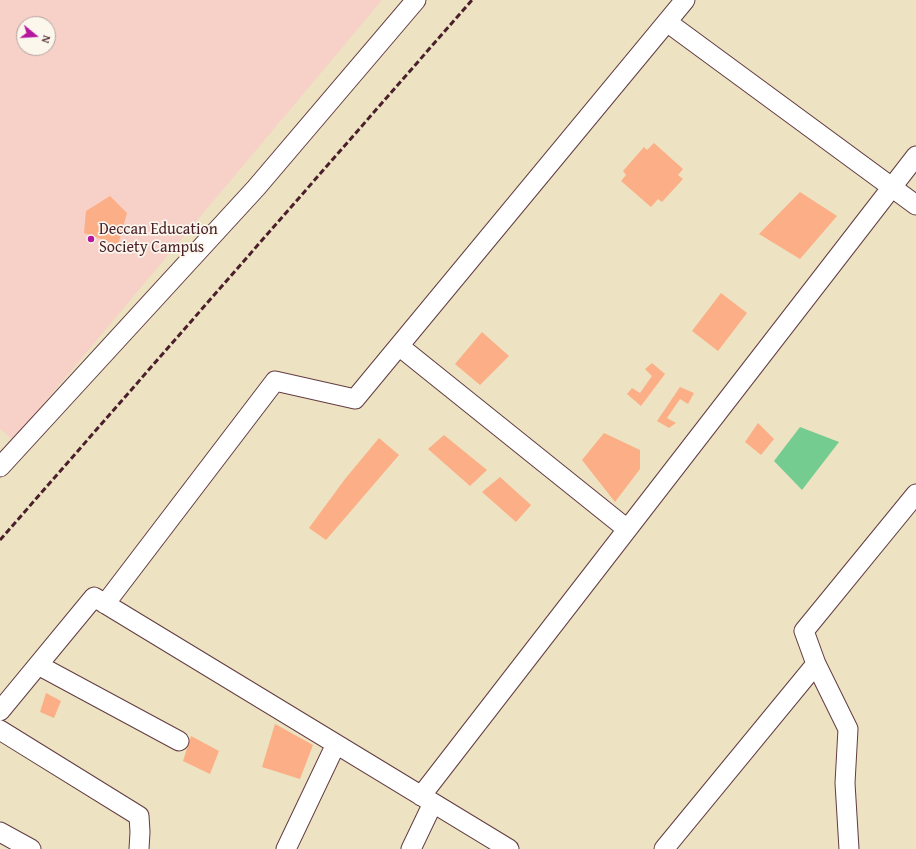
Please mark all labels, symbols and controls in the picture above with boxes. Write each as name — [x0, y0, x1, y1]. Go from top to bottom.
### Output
north arrow — [16, 16, 56, 56]
text: N — [38, 33, 55, 45]
place label: Deccan Education Society Campus — [99, 220, 218, 258]
marker: Deccan Education Society Campus — [86, 234, 96, 244]

